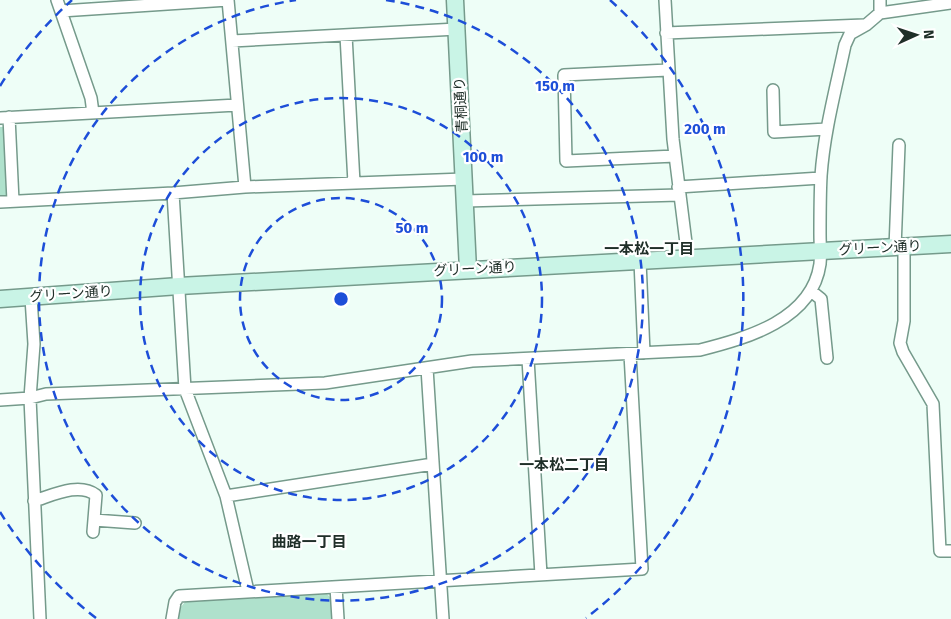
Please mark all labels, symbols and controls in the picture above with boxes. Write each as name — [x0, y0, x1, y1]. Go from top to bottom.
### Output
north arrow — [891, 10, 941, 60]
text: N — [920, 29, 937, 39]
street label: 青桐通り — [451, 77, 471, 133]
text: 150 m — [535, 77, 575, 95]
text: 200 m — [684, 120, 726, 138]
text: 100 m — [463, 148, 503, 166]
text: 50 m — [395, 219, 429, 237]
street label: グリーン通り — [838, 237, 922, 259]
district label: 一本松一丁目 — [604, 240, 694, 258]
street label: グリーン通り — [433, 258, 517, 280]
street label: グリーン通り — [29, 283, 113, 305]
centre of rings — [332, 290, 350, 308]
district label: 一本松二丁目 — [519, 456, 609, 474]
district label: 曲路一丁目 — [271, 533, 347, 551]

